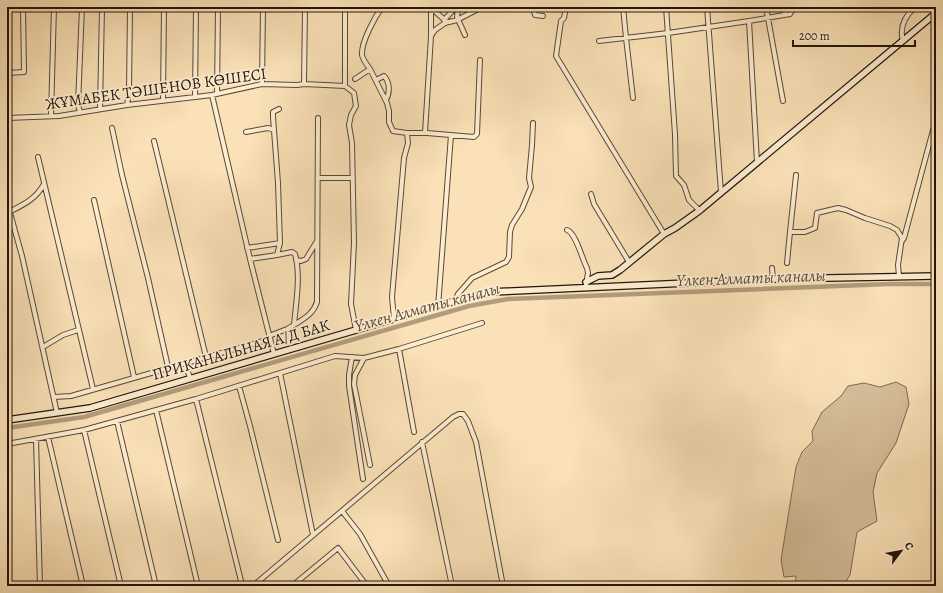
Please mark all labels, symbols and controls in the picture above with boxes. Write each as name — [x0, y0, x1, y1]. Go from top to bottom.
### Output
scale bar — [793, 22, 915, 48]
text: 200 m — [799, 28, 830, 44]
street label: ЖҰМАБЕК ТӘШЕНОВ КӨШЕСІ — [44, 63, 268, 115]
water label: Үлкен Алматы каналы — [676, 264, 826, 292]
water label: Үлкен Алматы каналы — [352, 277, 502, 337]
street label: ПРИКАНАЛЬНАЯ А/Д БАК — [150, 314, 333, 386]
north arrow — [881, 531, 921, 571]
text: С — [901, 539, 917, 553]

